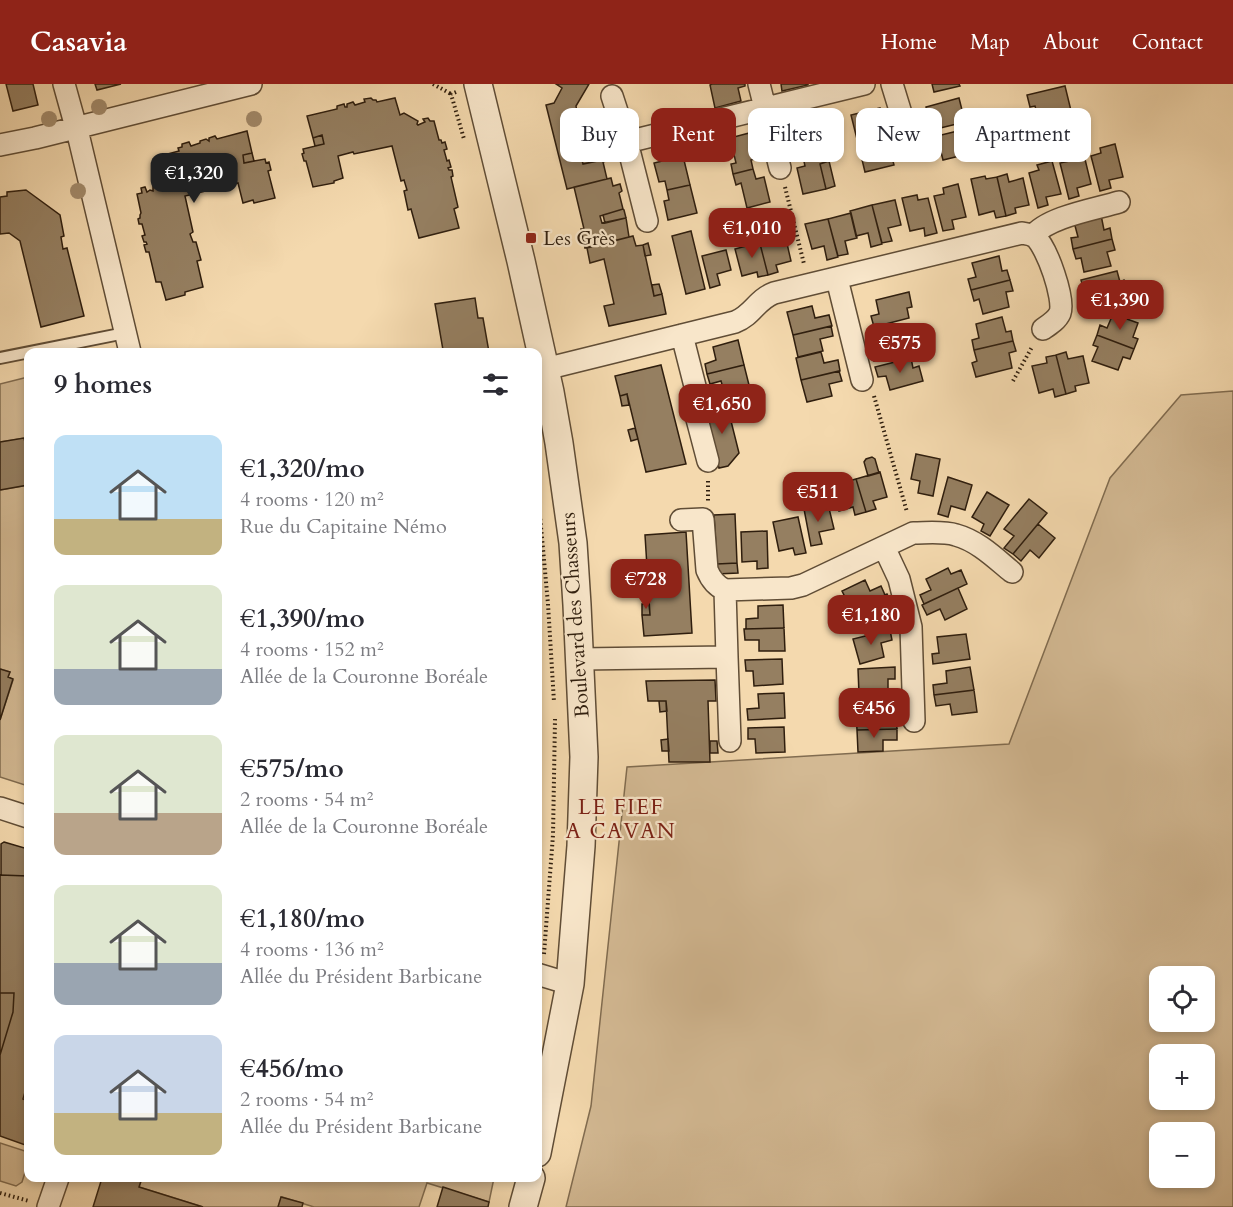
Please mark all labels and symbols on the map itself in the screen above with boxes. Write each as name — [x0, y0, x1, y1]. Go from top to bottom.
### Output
pin: €1,320 — [145, 153, 243, 204]
pin: €1,010 — [703, 208, 801, 259]
place label: Les Grès — [543, 225, 615, 252]
marker: Les Grès — [524, 231, 538, 245]
pin: €1,390 — [1071, 280, 1169, 331]
pin: €575 — [864, 323, 936, 374]
pin: €1,650 — [673, 384, 771, 435]
pin: €511 — [782, 472, 854, 523]
street label: Boulevard des Chasseurs — [554, 511, 596, 719]
pin: €728 — [610, 559, 682, 610]
pin: €1,180 — [822, 595, 920, 646]
pin: €456 — [838, 688, 910, 739]
district label: LE FIEF A CAVAN — [566, 793, 676, 846]

